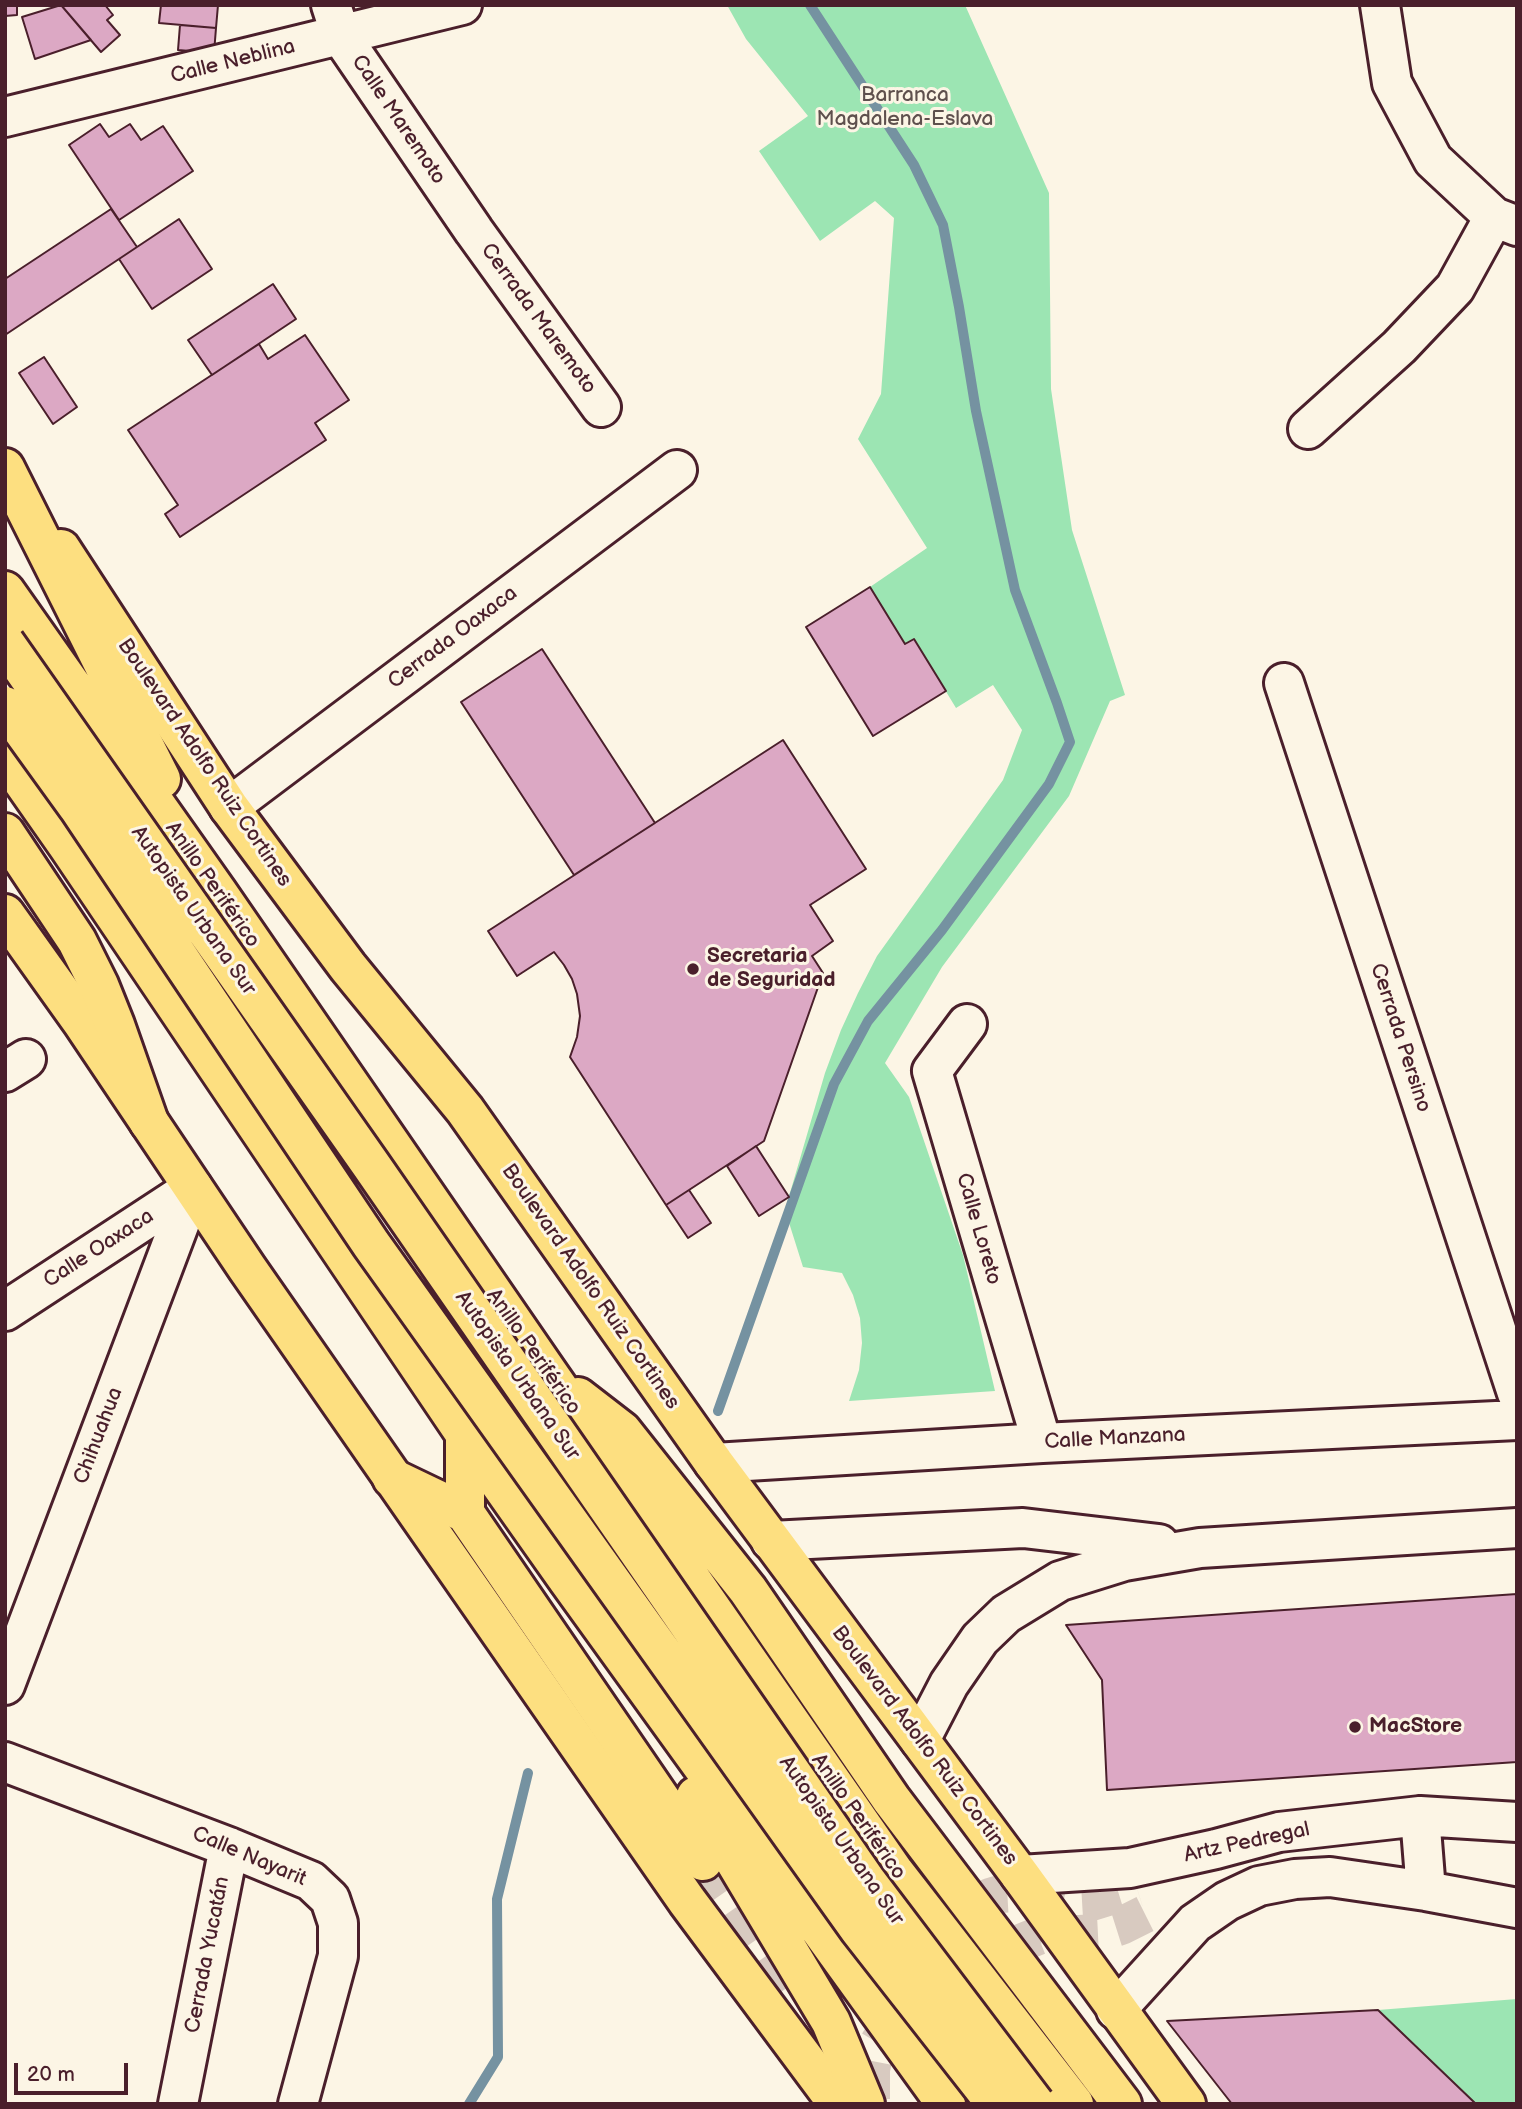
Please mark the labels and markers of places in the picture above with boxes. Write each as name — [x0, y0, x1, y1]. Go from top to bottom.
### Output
place label: Secretaria de Seguridad — [707, 944, 836, 994]
marker: Secretaria de Seguridad — [685, 961, 701, 977]
place label: MacStore — [1369, 1714, 1462, 1740]
marker: MacStore — [1347, 1719, 1363, 1735]

